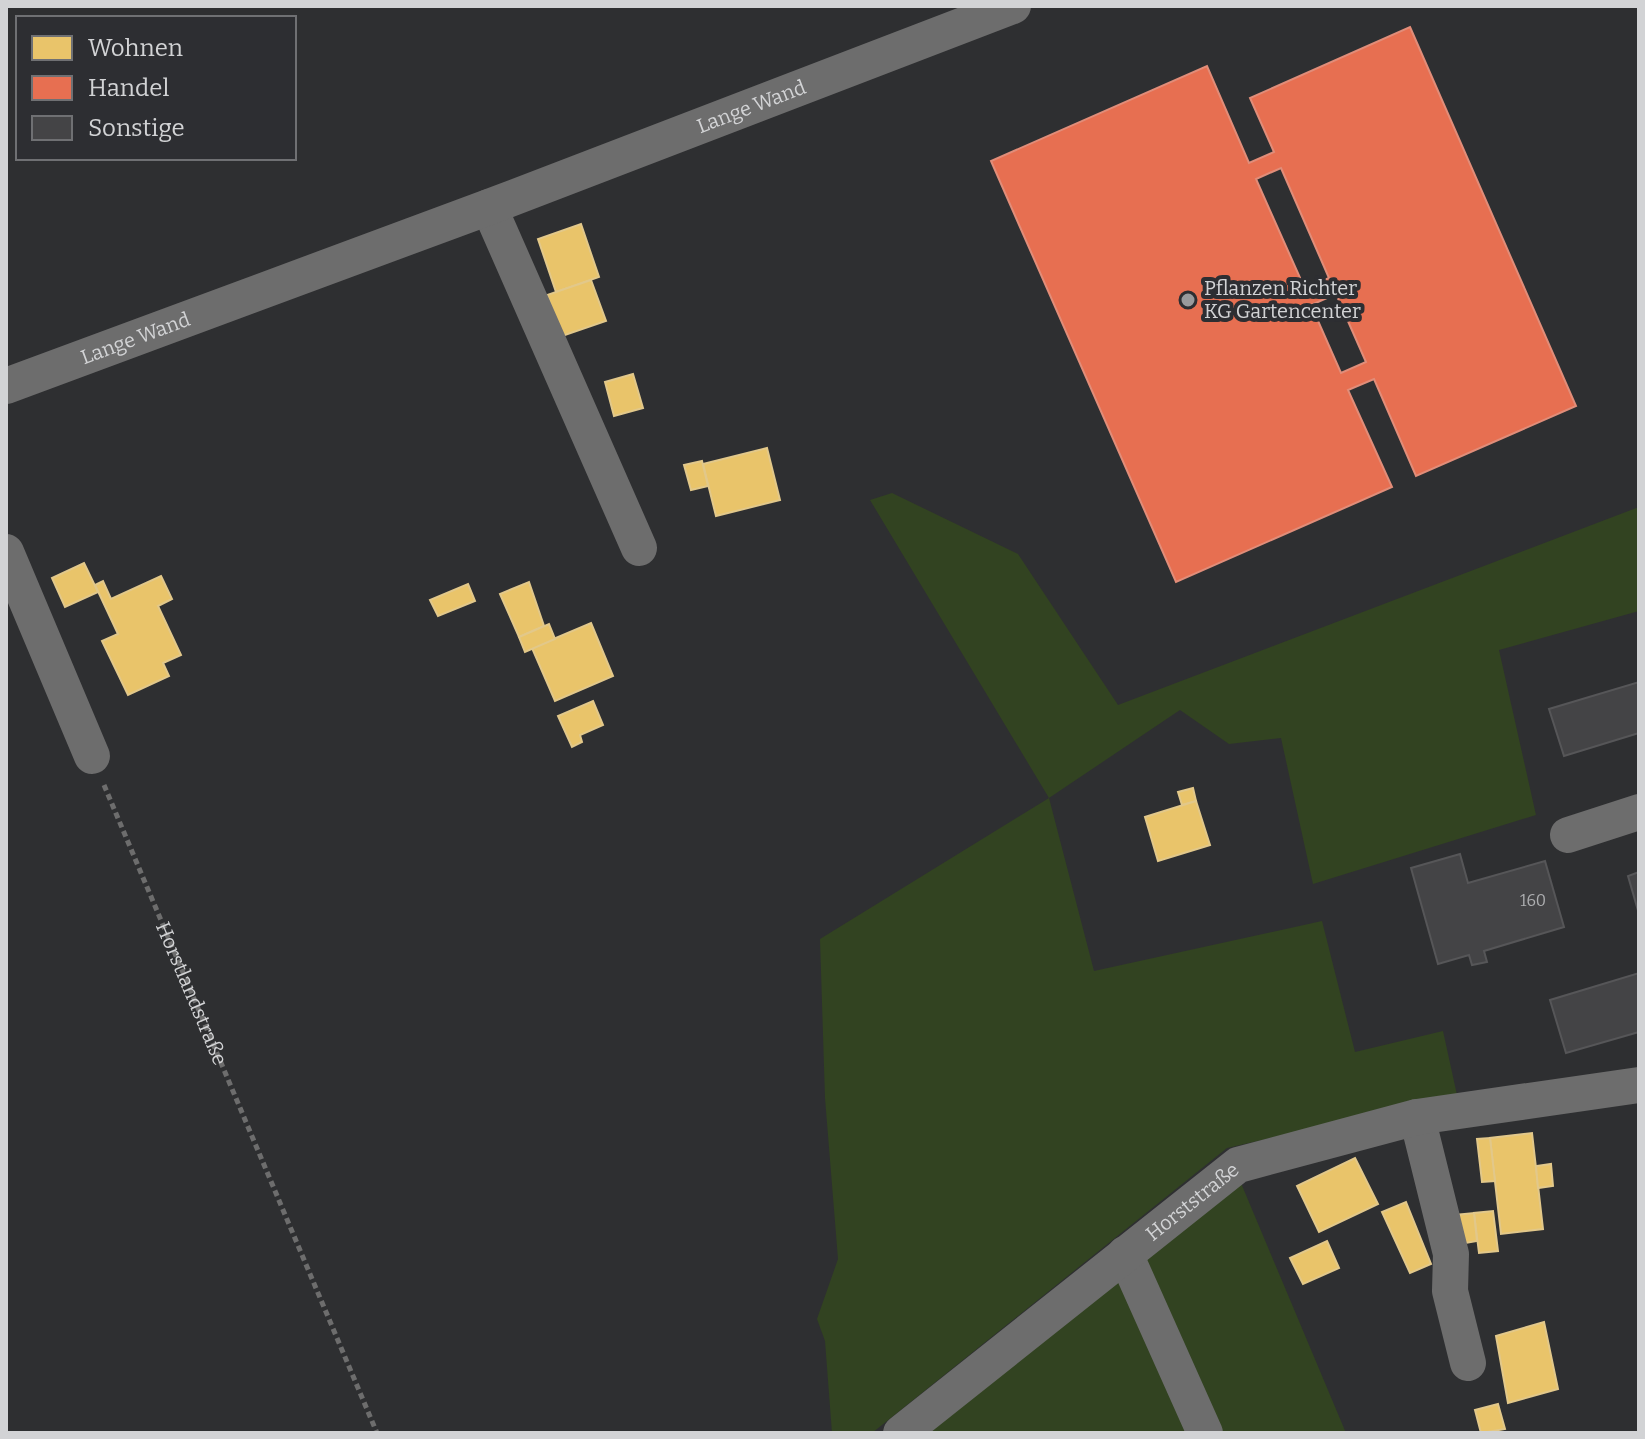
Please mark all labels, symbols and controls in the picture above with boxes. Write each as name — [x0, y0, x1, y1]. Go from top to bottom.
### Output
legend — [16, 16, 296, 160]
text: Wohnen — [88, 34, 183, 62]
text: Handel — [88, 74, 169, 102]
street label: Lange Wand — [693, 75, 809, 138]
text: Sonstige — [88, 114, 185, 142]
place label: Pflanzen Richter KG Gartencenter — [1204, 276, 1361, 323]
marker: Pflanzen Richter KG Gartencenter — [1179, 291, 1197, 309]
street label: Lange Wand — [78, 307, 193, 369]
house number: 160 — [1520, 891, 1546, 910]
street label: Horstlandstraße — [151, 918, 233, 1068]
street label: Horststraße — [1141, 1157, 1243, 1246]

